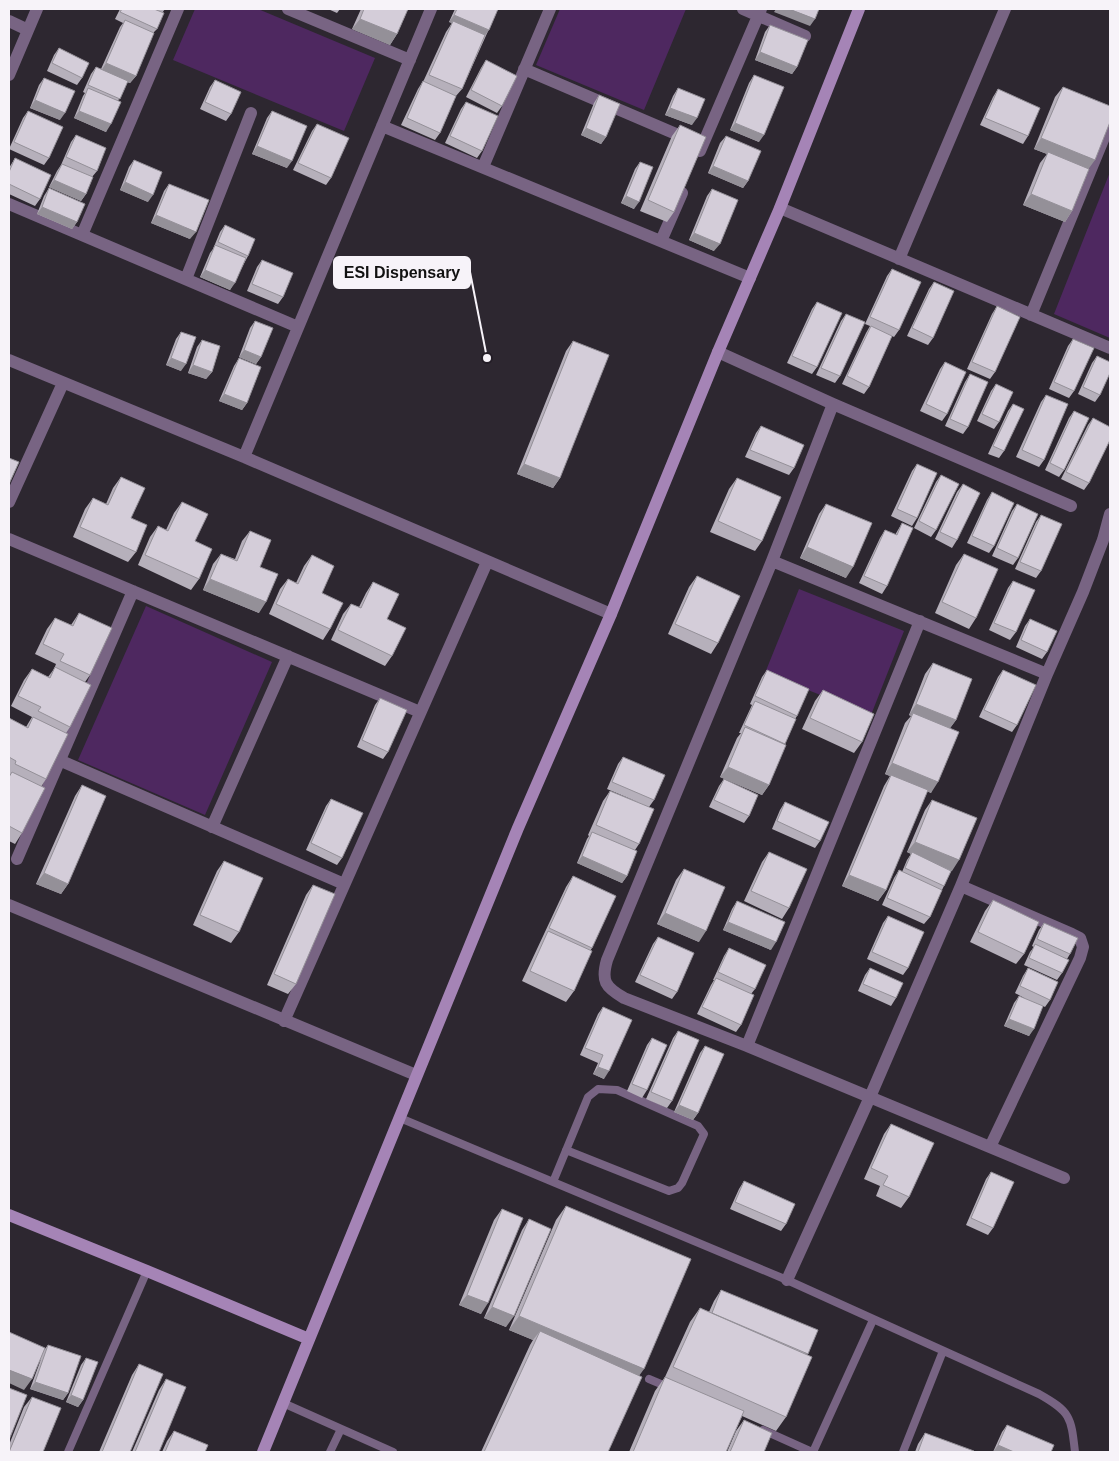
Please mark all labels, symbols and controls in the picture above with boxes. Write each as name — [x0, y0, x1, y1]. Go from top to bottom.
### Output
callout: ESI Dispensary — [334, 257, 470, 288]
text: ESI Dispensary — [344, 264, 460, 281]

